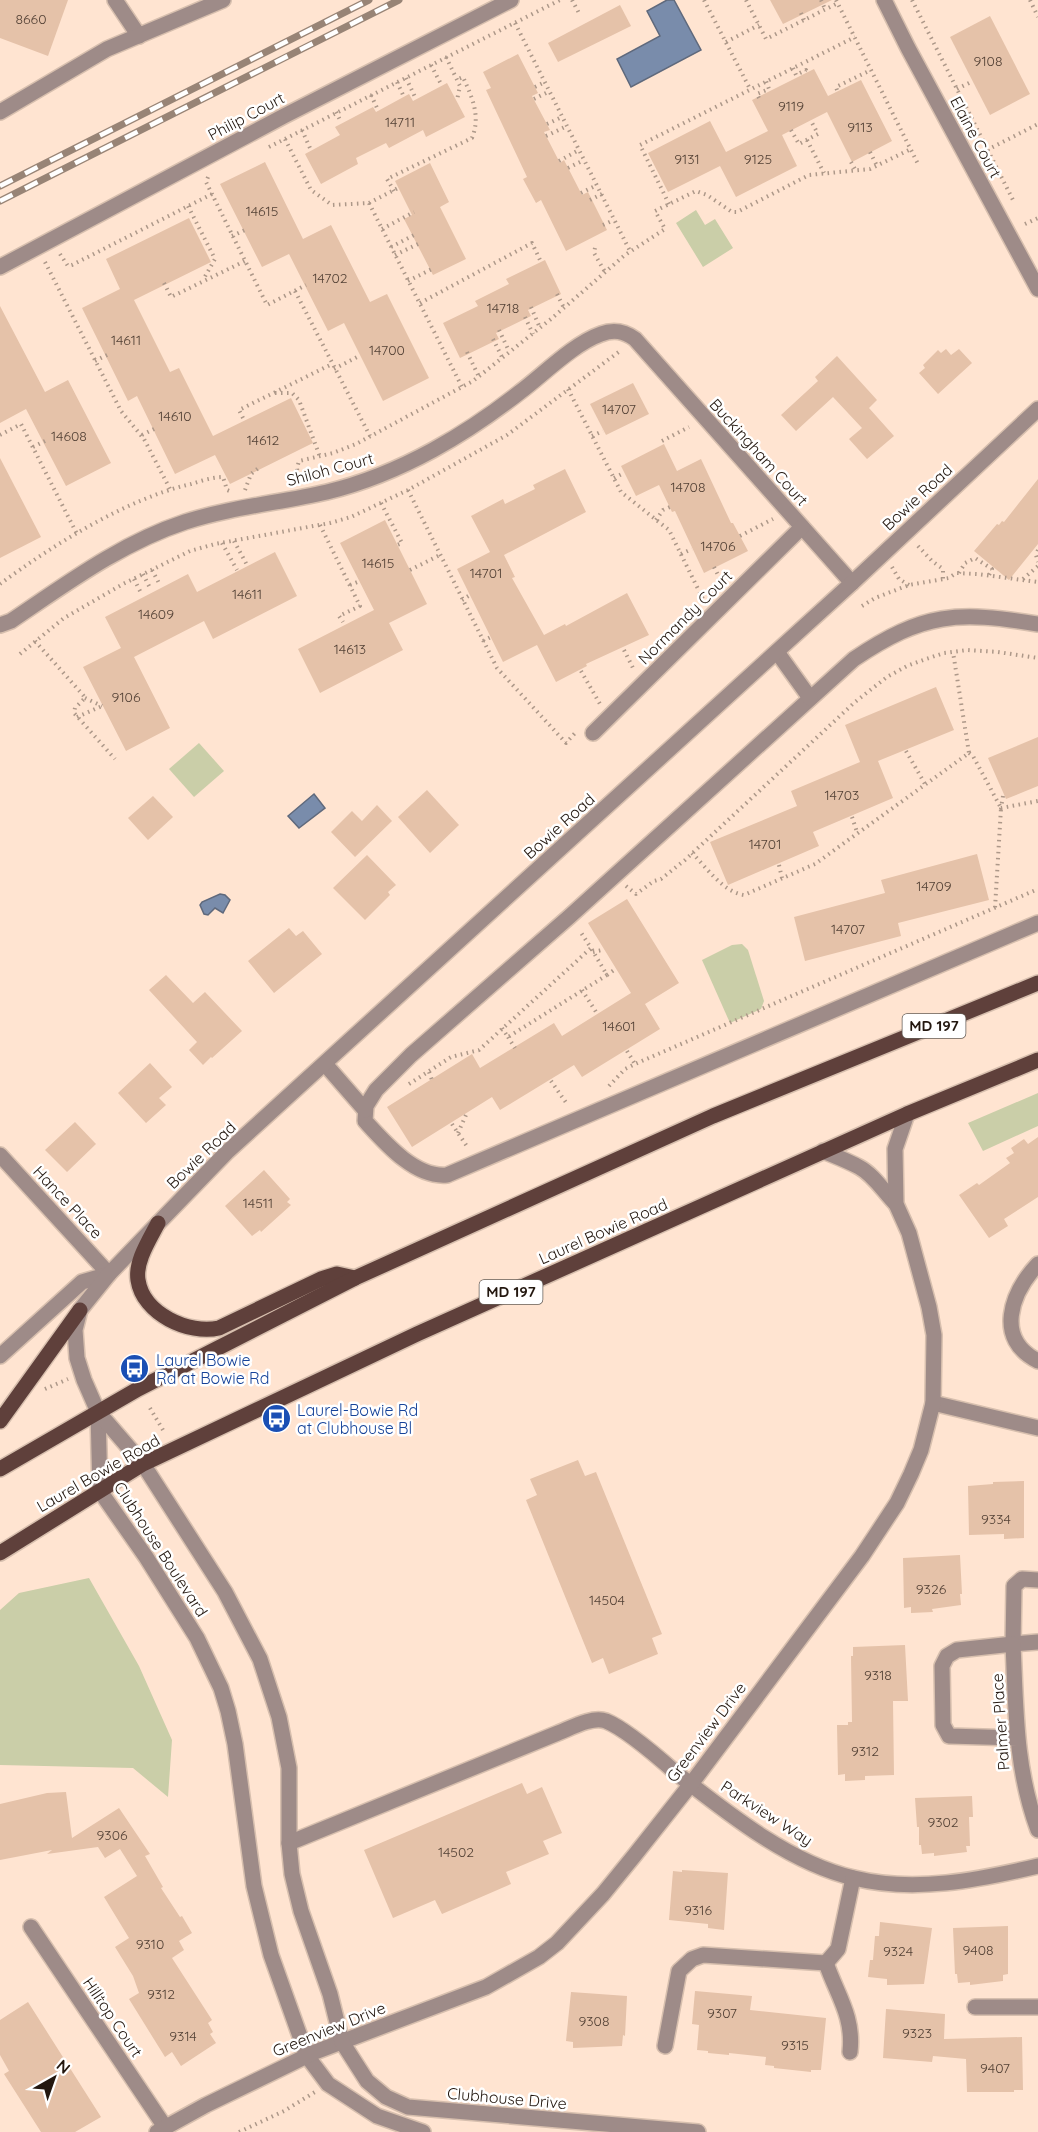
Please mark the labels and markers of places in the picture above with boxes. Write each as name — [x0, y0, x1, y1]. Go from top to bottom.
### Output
place label: Laurel Bowie Rd at Bowie Rd — [156, 1350, 269, 1388]
bus stop icon: Laurel Bowie Rd at Bowie Rd — [119, 1353, 151, 1385]
place label: Laurel-Bowie Rd at Clubhouse Bl — [297, 1400, 418, 1438]
bus stop icon: Laurel-Bowie Rd at Clubhouse Bl — [260, 1403, 292, 1435]

